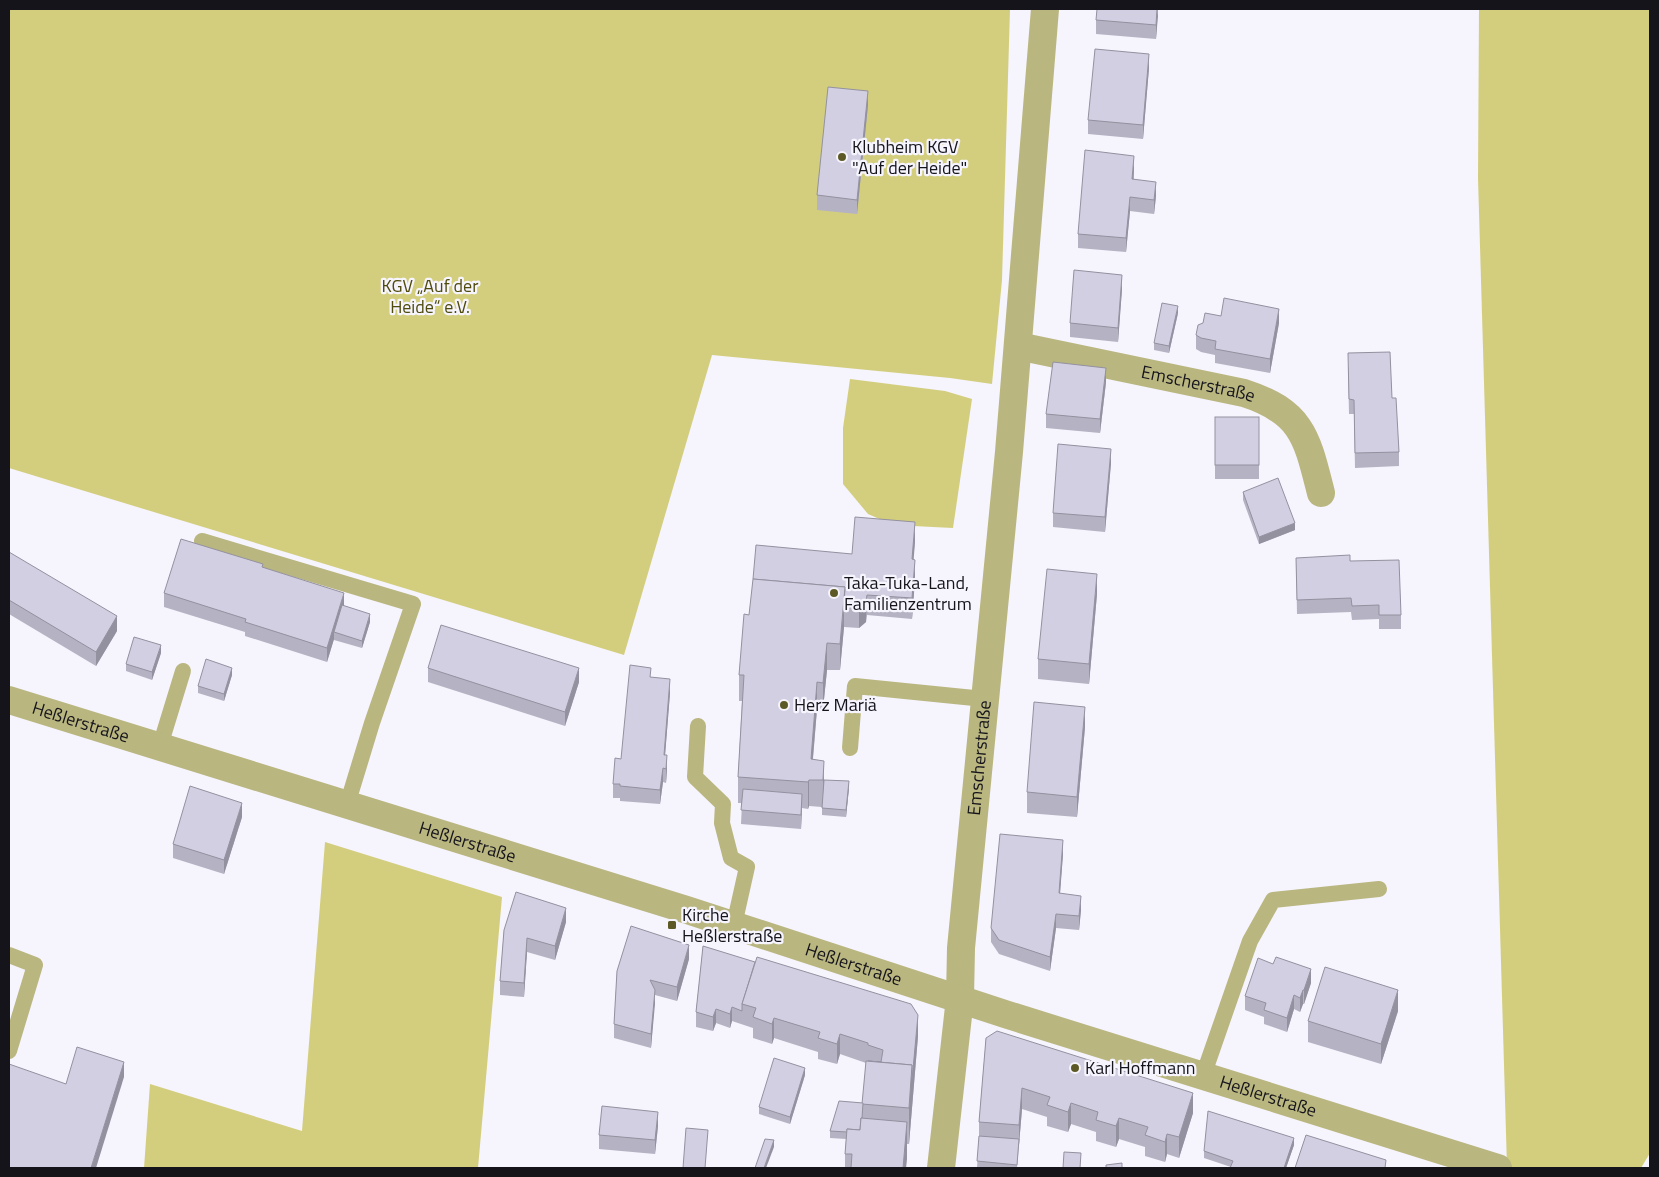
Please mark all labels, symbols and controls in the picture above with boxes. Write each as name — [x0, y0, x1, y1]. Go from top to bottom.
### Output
place label: Klubheim KGV "Auf der Heide" — [852, 133, 967, 181]
marker: Klubheim KGV "Auf der Heide" — [836, 151, 848, 163]
park label: KGV „Auf der Heide“ e.V. — [382, 272, 478, 320]
street label: Emscherstraße — [1139, 358, 1259, 409]
place label: Taka-Tuka-Land, Familienzentrum — [844, 569, 972, 617]
marker: Taka-Tuka-Land, Familienzentrum — [828, 587, 840, 599]
place label: Herz Mariä — [794, 691, 877, 718]
street label: Heßlerstraße — [29, 694, 133, 749]
marker: Herz Mariä — [778, 699, 790, 711]
street label: Emscherstraße — [960, 699, 998, 817]
street label: Heßlerstraße — [416, 814, 520, 869]
place label: Kirche Heßlerstraße — [682, 901, 782, 949]
marker: Kirche Heßlerstraße — [666, 919, 678, 931]
street label: Heßlerstraße — [802, 936, 906, 992]
place label: Karl Hoffmann — [1085, 1054, 1195, 1081]
marker: Karl Hoffmann — [1069, 1062, 1081, 1074]
street label: Heßlerstraße — [1216, 1068, 1320, 1124]

